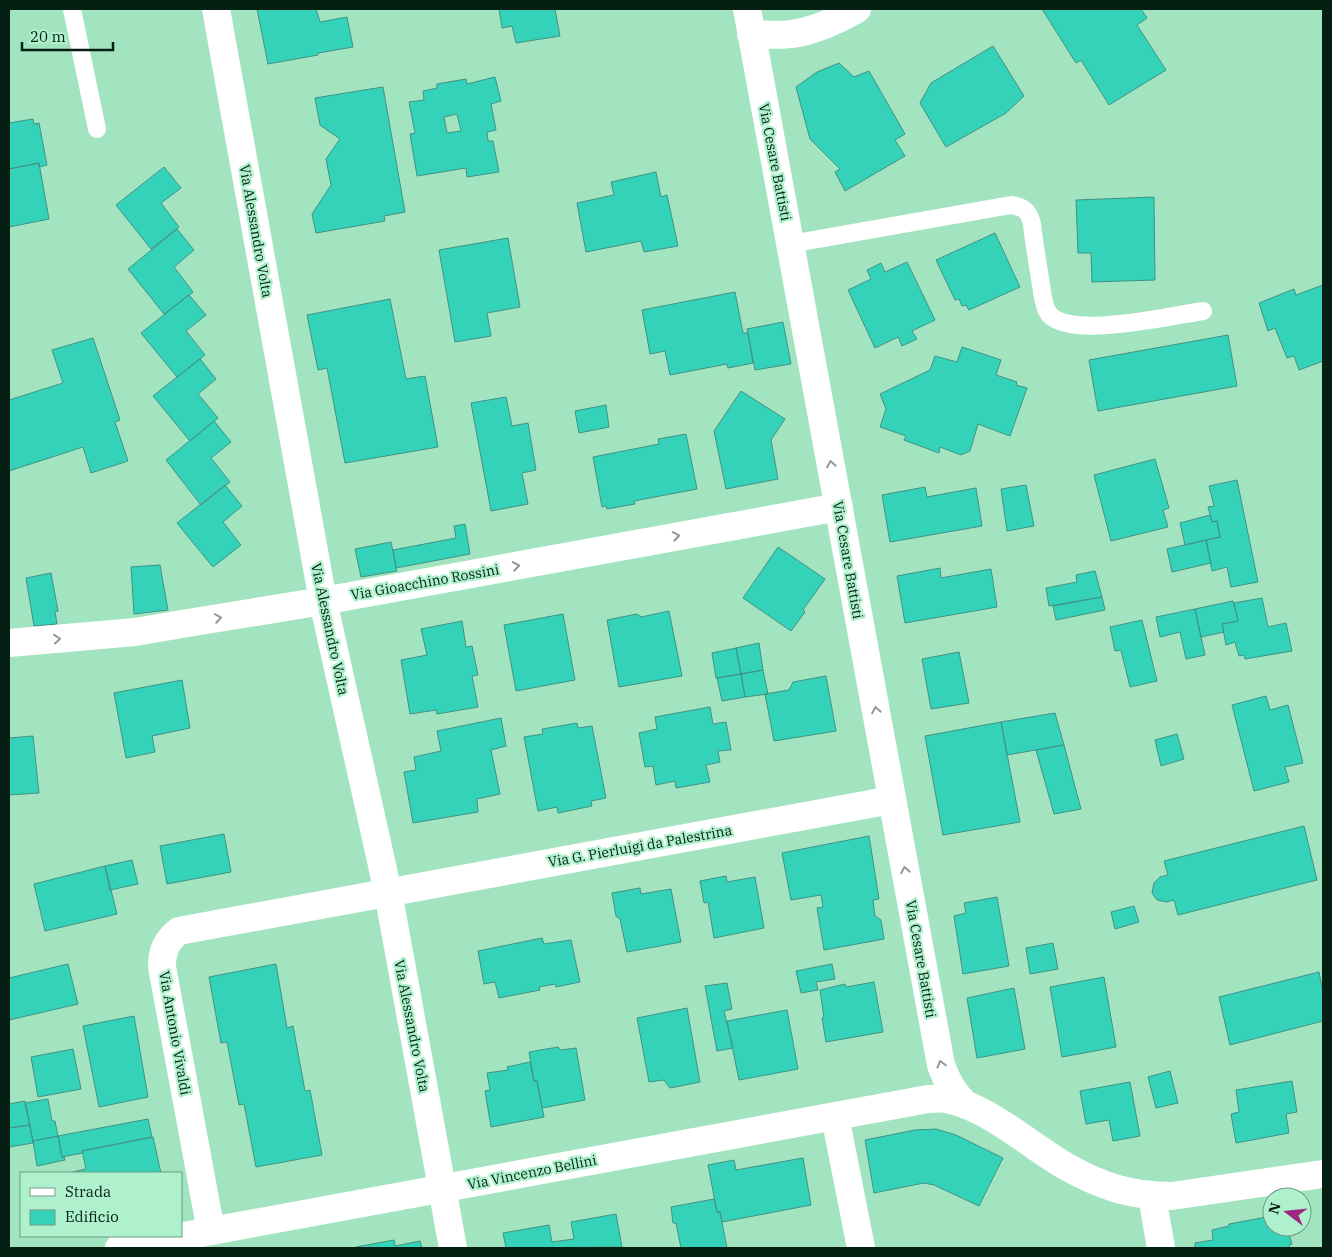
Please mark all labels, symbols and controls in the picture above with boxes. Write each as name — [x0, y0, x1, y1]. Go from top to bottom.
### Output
scale bar — [22, 20, 114, 52]
text: 20 m — [30, 27, 66, 46]
street label: Via Cesare Battisti — [755, 102, 795, 222]
street label: Via Alessandro Volta — [235, 163, 277, 299]
one-way arrow — [826, 460, 836, 468]
street label: Via Cesare Battisti — [829, 500, 867, 620]
one-way arrow — [672, 532, 680, 542]
street label: Via Gioacchino Rossini — [349, 560, 501, 604]
street label: Via Alessandro Volta — [307, 561, 353, 697]
one-way arrow — [512, 561, 521, 571]
one-way arrow — [214, 614, 223, 624]
one-way arrow — [54, 634, 62, 645]
one-way arrow — [871, 706, 881, 714]
street label: Via G. Pierluigi da Palestrina — [547, 821, 734, 871]
one-way arrow — [900, 865, 911, 874]
street label: Via Cesare Battisti — [902, 899, 940, 1019]
street label: Via Alessandro Volta — [390, 958, 434, 1094]
street label: Via Antonio Vivaldi — [155, 970, 195, 1096]
one-way arrow — [937, 1060, 947, 1068]
street label: Via Vincenzo Bellini — [466, 1151, 598, 1193]
legend — [20, 1172, 182, 1237]
text: Strada — [65, 1182, 111, 1201]
north arrow — [1262, 1187, 1312, 1237]
text: N — [1264, 1201, 1285, 1216]
text: Edificio — [65, 1207, 119, 1226]

